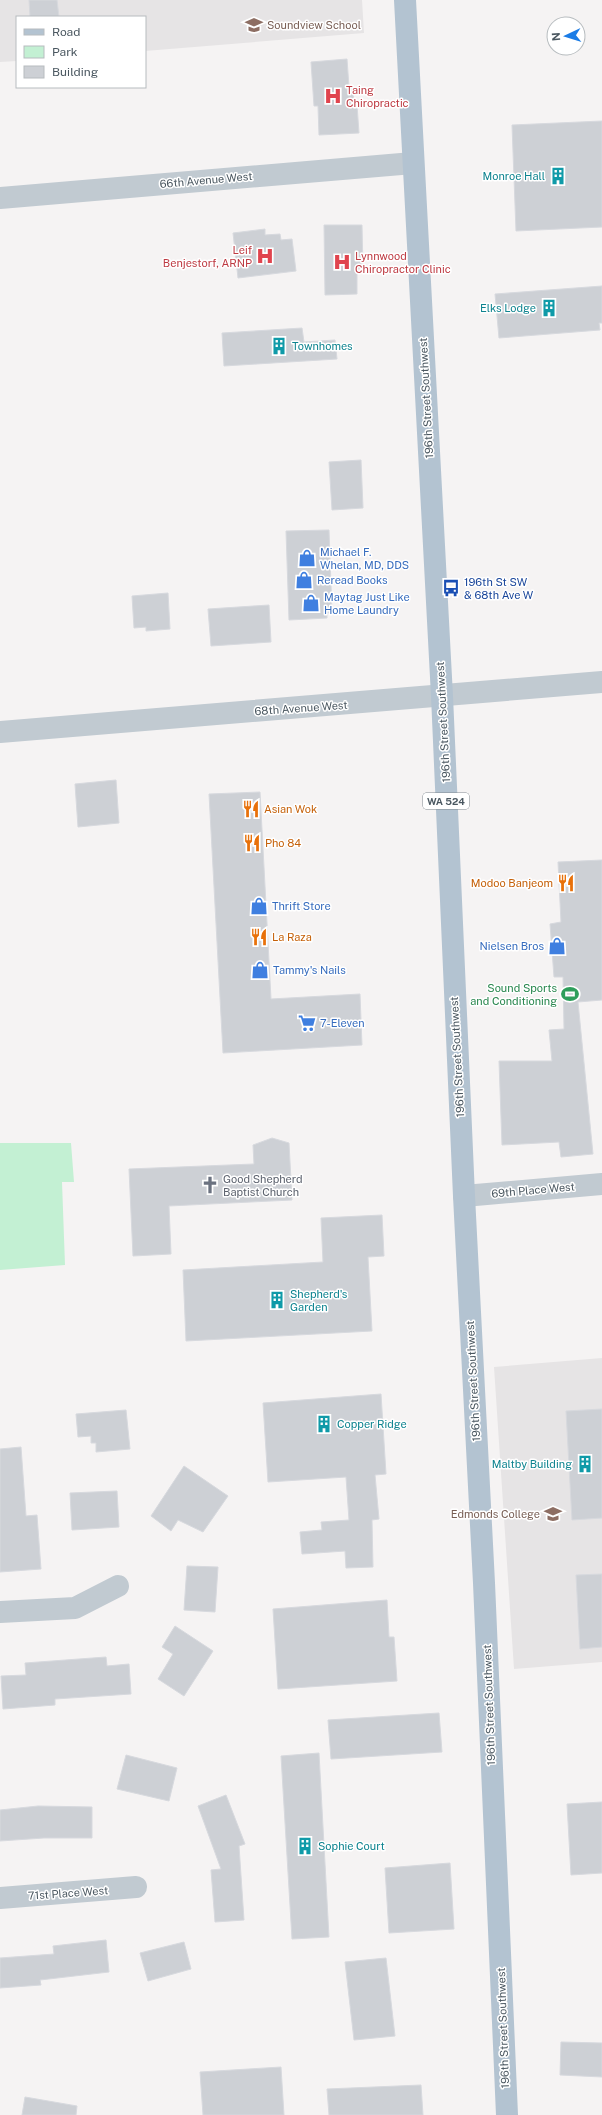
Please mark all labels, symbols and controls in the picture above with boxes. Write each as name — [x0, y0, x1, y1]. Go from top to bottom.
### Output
school or university icon: Soundview School — [244, 15, 264, 35]
legend — [16, 16, 146, 88]
north arrow — [546, 16, 586, 56]
place label: Soundview School — [267, 19, 361, 31]
text: Road — [52, 25, 80, 39]
text: N — [550, 32, 562, 41]
text: Park — [52, 45, 78, 59]
text: Building — [52, 65, 98, 79]
place label: Taing Chiropractic — [346, 84, 409, 109]
hospital icon: Taing Chiropractic — [323, 86, 343, 106]
building icon: Monroe Hall — [548, 166, 568, 186]
street label: 66th Avenue West — [159, 170, 253, 190]
place label: Monroe Hall — [483, 170, 545, 182]
place label: Leif Benjestorf, ARNP — [163, 244, 253, 269]
hospital icon: Leif Benjestorf, ARNP — [255, 246, 275, 266]
place label: Lynnwood Chiropractor Clinic — [355, 250, 451, 275]
hospital icon: Lynnwood Chiropractor Clinic — [332, 252, 352, 272]
building icon: Elks Lodge — [539, 298, 559, 318]
place label: Elks Lodge — [480, 302, 536, 314]
building icon: Townhomes — [269, 336, 289, 356]
street label: 196th Street Southwest — [417, 337, 435, 459]
place label: Townhomes — [292, 340, 353, 352]
place label: Michael F. Whelan, MD, DDS — [320, 546, 409, 571]
shop icon: Michael F. Whelan, MD, DDS — [297, 548, 317, 568]
shop icon: Reread Books — [294, 570, 314, 590]
place label: Reread Books — [317, 574, 388, 586]
place label: 196th St SW & 68th Ave W — [464, 576, 534, 601]
bus stop icon: 196th St SW & 68th Ave W — [441, 578, 461, 598]
place label: Maytag Just Like Home Laundry — [324, 591, 410, 616]
shop icon: Maytag Just Like Home Laundry — [301, 593, 321, 613]
street label: 196th Street Southwest — [434, 661, 452, 783]
street label: 68th Avenue West — [254, 699, 348, 717]
road number: WA 524 — [423, 793, 469, 809]
restaurant icon: Asian Wok — [241, 799, 261, 819]
place label: Asian Wok — [264, 803, 317, 815]
restaurant icon: Pho 84 — [242, 833, 262, 853]
place label: Pho 84 — [265, 837, 301, 849]
restaurant icon: Modoo Banjeom — [556, 873, 576, 893]
place label: Modoo Banjeom — [471, 877, 553, 889]
shop icon: Thrift Store — [249, 896, 269, 916]
place label: Thrift Store — [272, 900, 331, 912]
restaurant icon: La Raza — [249, 927, 269, 947]
place label: La Raza — [272, 931, 312, 943]
shop icon: Nielsen Bros — [547, 936, 567, 956]
place label: Nielsen Bros — [479, 940, 544, 952]
shop icon: Tammy's Nails — [250, 960, 270, 980]
place label: Tammy's Nails — [273, 964, 346, 976]
place label: Sound Sports and Conditioning — [470, 982, 557, 1007]
sports icon: Sound Sports and Conditioning — [560, 984, 580, 1004]
street label: 196th Street Southwest — [448, 996, 466, 1118]
supermarket icon: 7-Eleven — [297, 1013, 317, 1033]
place label: 7-Eleven — [320, 1017, 365, 1029]
place label: Good Shepherd Baptist Church — [223, 1173, 303, 1198]
church icon: Good Shepherd Baptist Church — [200, 1175, 220, 1195]
street label: 69th Place West — [491, 1180, 575, 1200]
place label: Shepherd's Garden — [290, 1288, 348, 1313]
building icon: Shepherd's Garden — [267, 1290, 287, 1310]
street label: 196th Street Southwest — [464, 1320, 482, 1442]
building icon: Copper Ridge — [314, 1414, 334, 1434]
place label: Copper Ridge — [337, 1418, 407, 1430]
building icon: Maltby Building — [575, 1454, 595, 1474]
place label: Maltby Building — [492, 1458, 572, 1470]
school or university icon: Edmonds College — [543, 1504, 563, 1524]
place label: Edmonds College — [451, 1508, 540, 1520]
street label: 196th Street Southwest — [481, 1644, 497, 1766]
building icon: Sophie Court — [295, 1836, 315, 1856]
place label: Sophie Court — [318, 1840, 385, 1852]
street label: 71st Place West — [27, 1884, 109, 1902]
street label: 196th Street Southwest — [495, 1967, 511, 2089]

